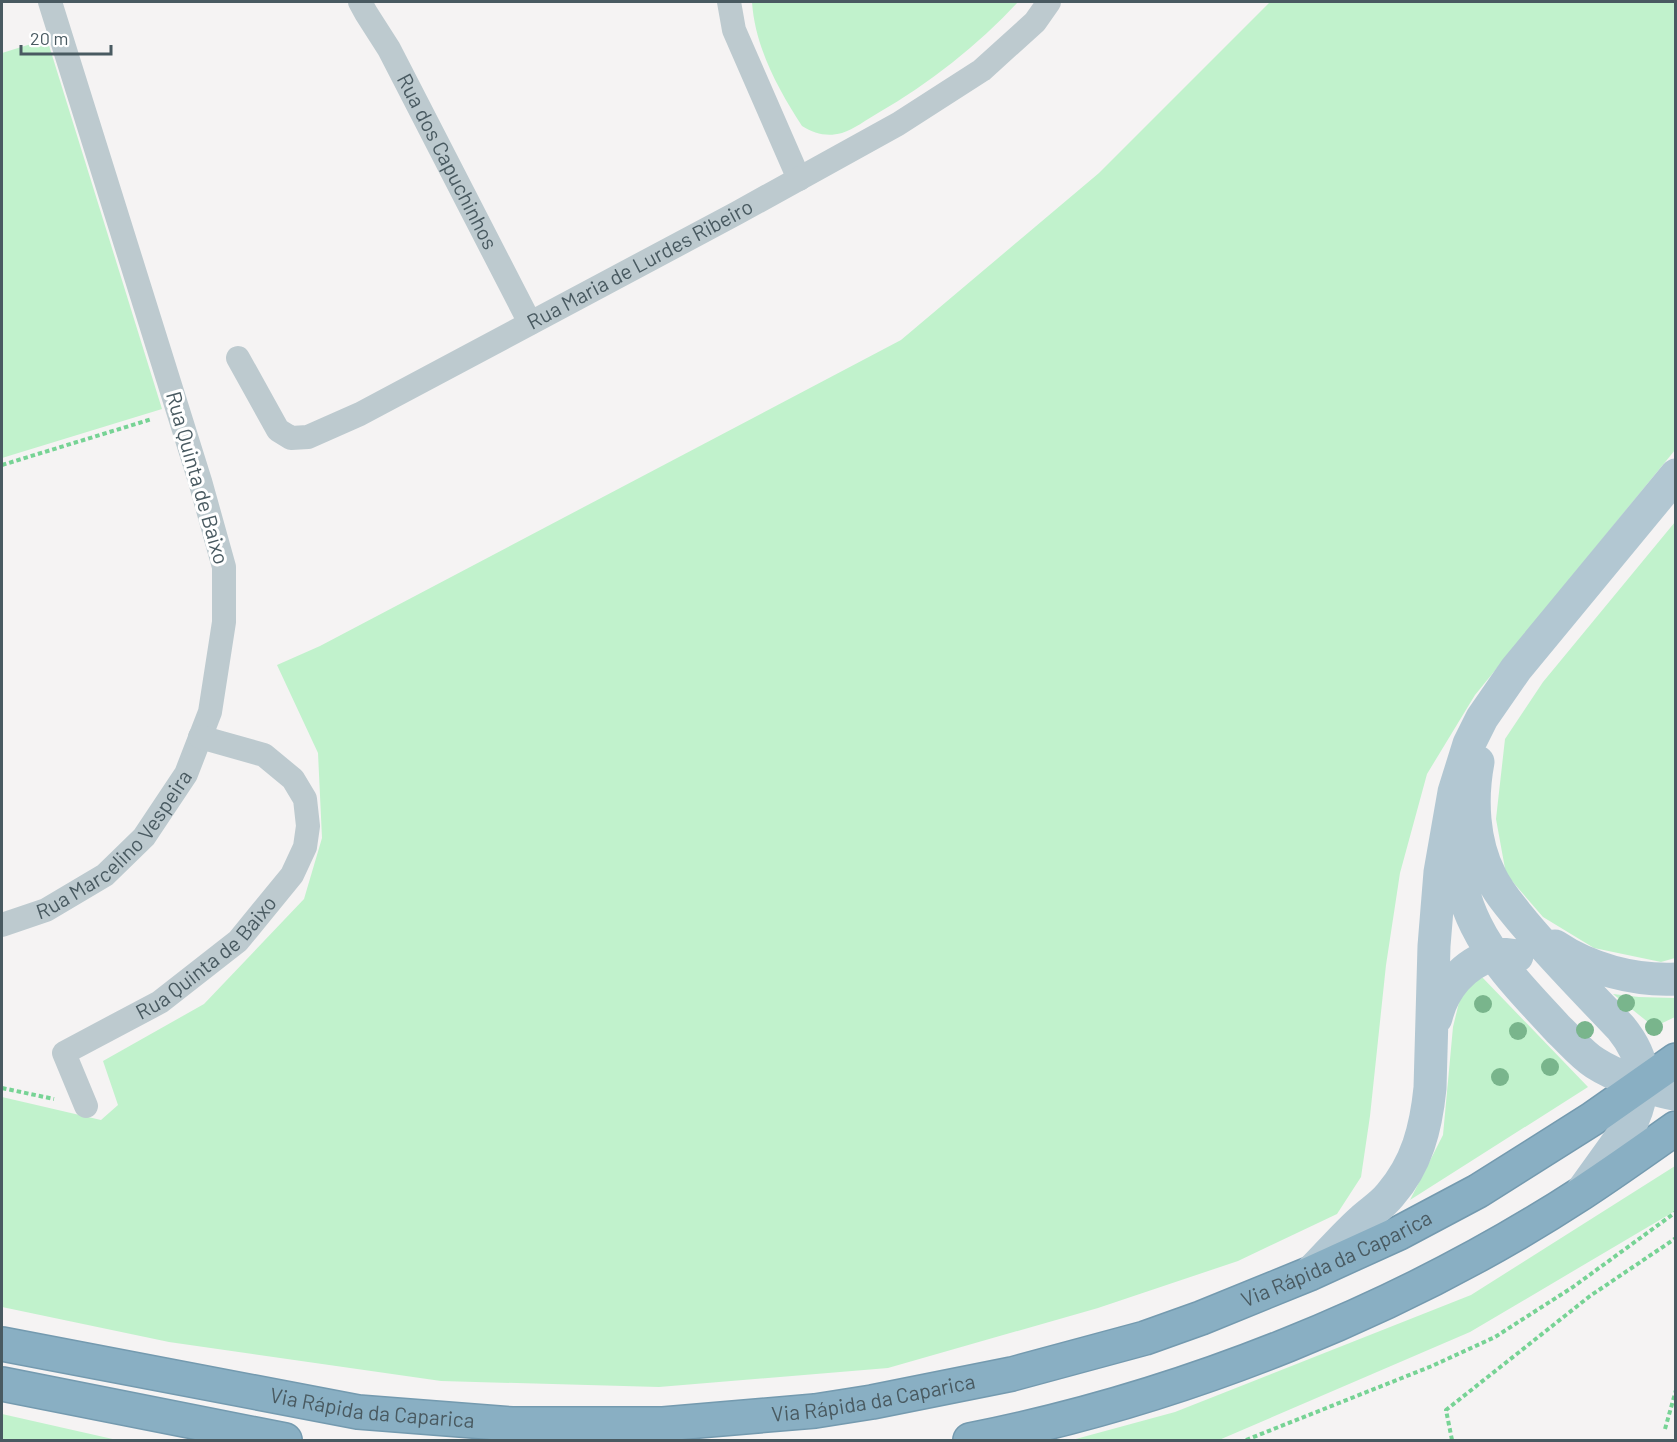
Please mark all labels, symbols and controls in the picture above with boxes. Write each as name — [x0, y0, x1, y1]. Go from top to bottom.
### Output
scale bar — [21, 18, 111, 56]
text: 20 m — [30, 27, 68, 49]
street label: Rua dos Capuchinhos — [393, 69, 504, 253]
street label: Rua Maria de Lurdes Ribeiro — [522, 193, 757, 334]
street label: Rua Quinta de Baixo — [162, 388, 235, 567]
street label: Rua Marcelino Vespeira — [32, 765, 196, 924]
street label: Rua Quinta de Baixo — [131, 890, 281, 1024]
street label: Via Rápida da Caparica — [1237, 1204, 1435, 1311]
street label: Via Rápida da Caparica — [770, 1368, 977, 1426]
street label: Via Rápida da Caparica — [268, 1381, 475, 1432]

